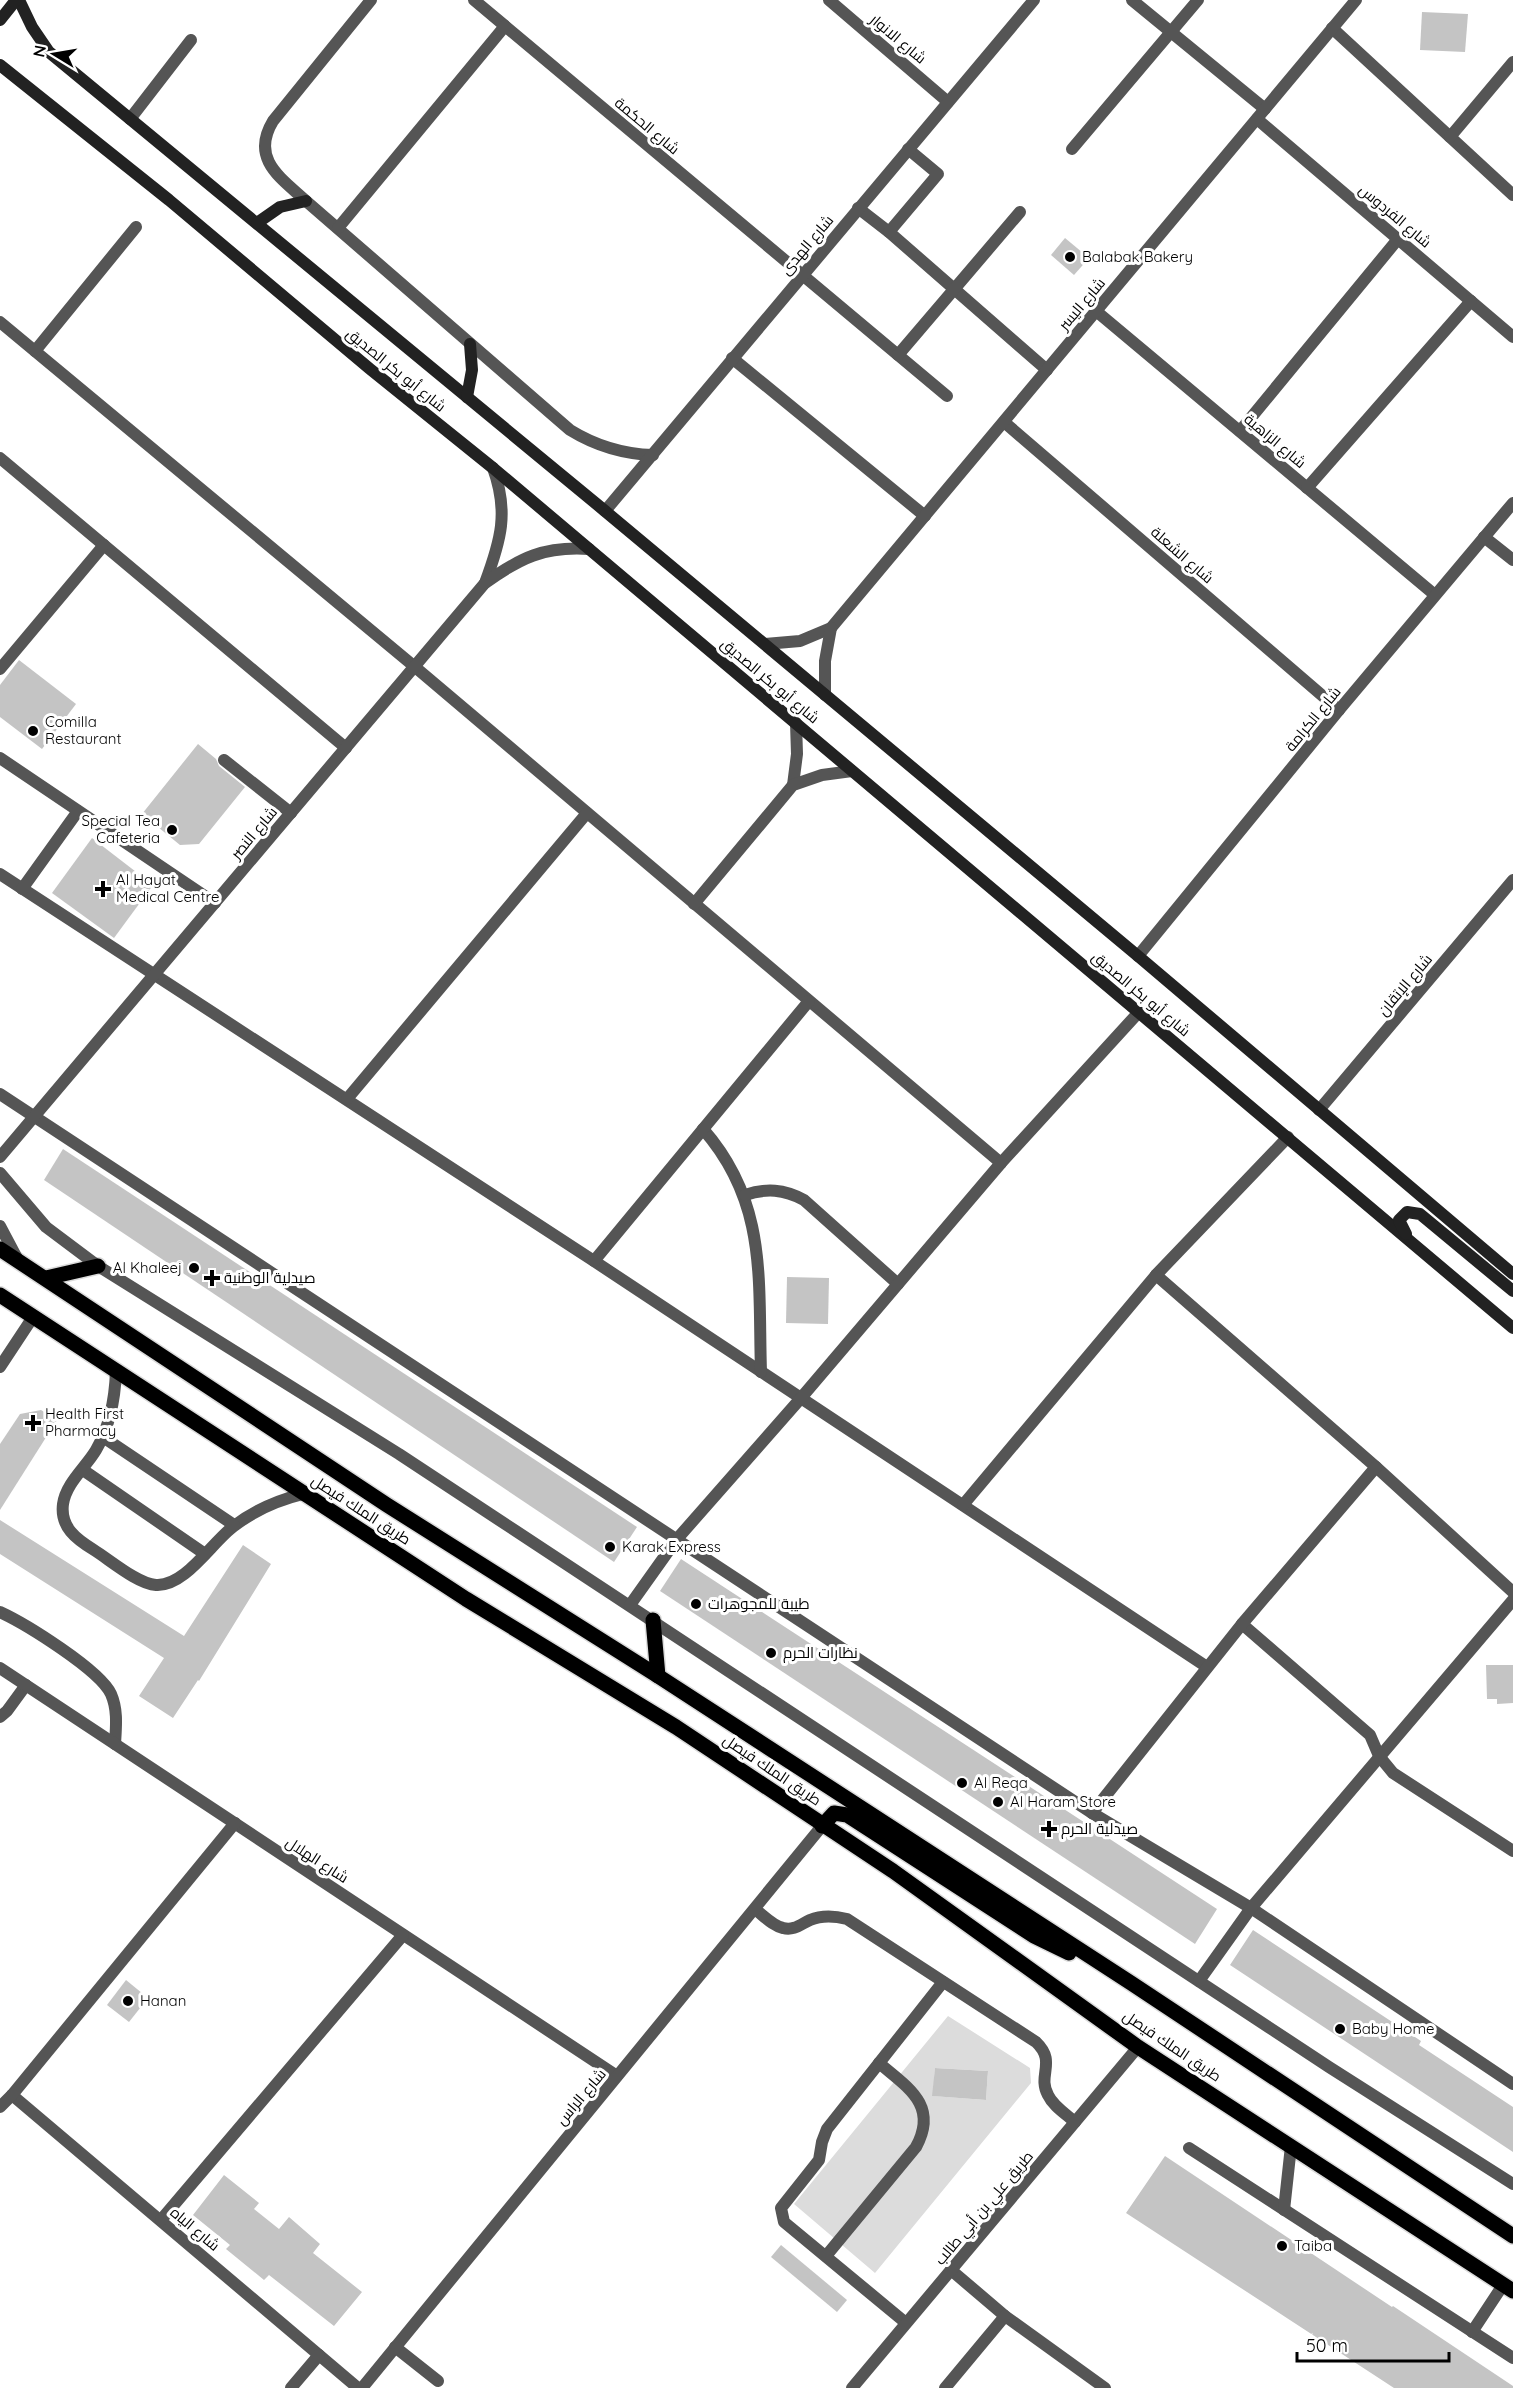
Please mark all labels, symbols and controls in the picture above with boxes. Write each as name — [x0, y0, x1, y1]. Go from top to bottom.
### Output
street label: شارع الانوار — [864, 9, 930, 69]
north arrow — [24, 24, 84, 84]
text: N — [28, 43, 50, 59]
street label: شارع الحكمة — [610, 93, 684, 160]
street label: شارع الفردوس — [1354, 180, 1436, 253]
street label: شارع الهدى — [776, 211, 839, 280]
place label: Balabak Bakery — [1082, 247, 1193, 266]
marker: Balabak Bakery — [1063, 250, 1077, 264]
street label: شارع اليسر — [1053, 273, 1111, 336]
street label: شارع أبو بكر الصديق — [341, 324, 450, 417]
street label: شارع الزاهية — [1239, 409, 1310, 473]
street label: شارع الشعلة — [1146, 522, 1218, 589]
street label: شارع أبو بكر الصديق — [716, 634, 823, 729]
street label: شارع الكرامة — [1281, 682, 1346, 756]
place label: Comilla Restaurant — [45, 712, 122, 748]
marker: Comilla Restaurant — [26, 724, 40, 738]
street label: شارع النصر — [226, 803, 283, 865]
place label: Special Tea Cafeteria — [82, 811, 160, 847]
marker: Special Tea Cafeteria — [165, 823, 179, 837]
place label: Al Hayat Medical Centre — [116, 870, 220, 906]
marker: Al Hayat Medical Centre — [94, 880, 112, 898]
street label: شارع أبو بكر الصديق — [1087, 947, 1194, 1042]
street label: شارع الإتقان — [1373, 950, 1437, 1021]
place label: Al Khaleej — [113, 1258, 182, 1277]
marker: Al Khaleej — [187, 1261, 201, 1275]
place label: صيدلية الوطنية — [224, 1268, 316, 1287]
marker: صيدلية الوطنية — [205, 1271, 219, 1285]
place label: Health First Pharmacy — [45, 1404, 124, 1440]
marker: Health First Pharmacy — [26, 1416, 40, 1430]
street label: طريق الملك فيصل — [308, 1470, 414, 1550]
place label: Karak Express — [622, 1537, 721, 1556]
marker: Karak Express — [603, 1540, 617, 1554]
place label: طيبة للمجوهرات — [708, 1594, 810, 1613]
marker: طيبة للمجوهرات — [689, 1597, 703, 1611]
place label: نظارات الحرم — [783, 1643, 858, 1663]
marker: نظارات الحرم — [764, 1646, 778, 1660]
street label: طريق الملك فيصل — [719, 1730, 825, 1810]
place label: Al Reqa — [974, 1773, 1028, 1792]
marker: Al Reqa — [955, 1776, 969, 1790]
place label: Al Haram Store — [1010, 1792, 1116, 1811]
marker: Al Haram Store — [991, 1795, 1005, 1809]
place label: صيدلية الحرم — [1061, 1819, 1138, 1839]
marker: صيدلية الحرم — [1042, 1822, 1056, 1836]
street label: شارع الهلال — [281, 1832, 352, 1889]
place label: Hanan — [140, 1991, 186, 2010]
marker: Hanan — [121, 1994, 135, 2008]
street label: طريق الملك فيصل — [1119, 2006, 1225, 2086]
place label: Baby Home — [1352, 2019, 1435, 2038]
marker: Baby Home — [1333, 2022, 1347, 2036]
street label: شارع الراس — [551, 2065, 611, 2130]
street label: طريق علي بن أبي طالب — [930, 2147, 1039, 2271]
street label: شارع الياه — [165, 2202, 224, 2256]
place label: Taiba — [1294, 2236, 1332, 2255]
marker: Taiba — [1275, 2239, 1289, 2253]
scale bar — [1297, 2325, 1448, 2363]
text: 50 m — [1306, 2334, 1348, 2357]

